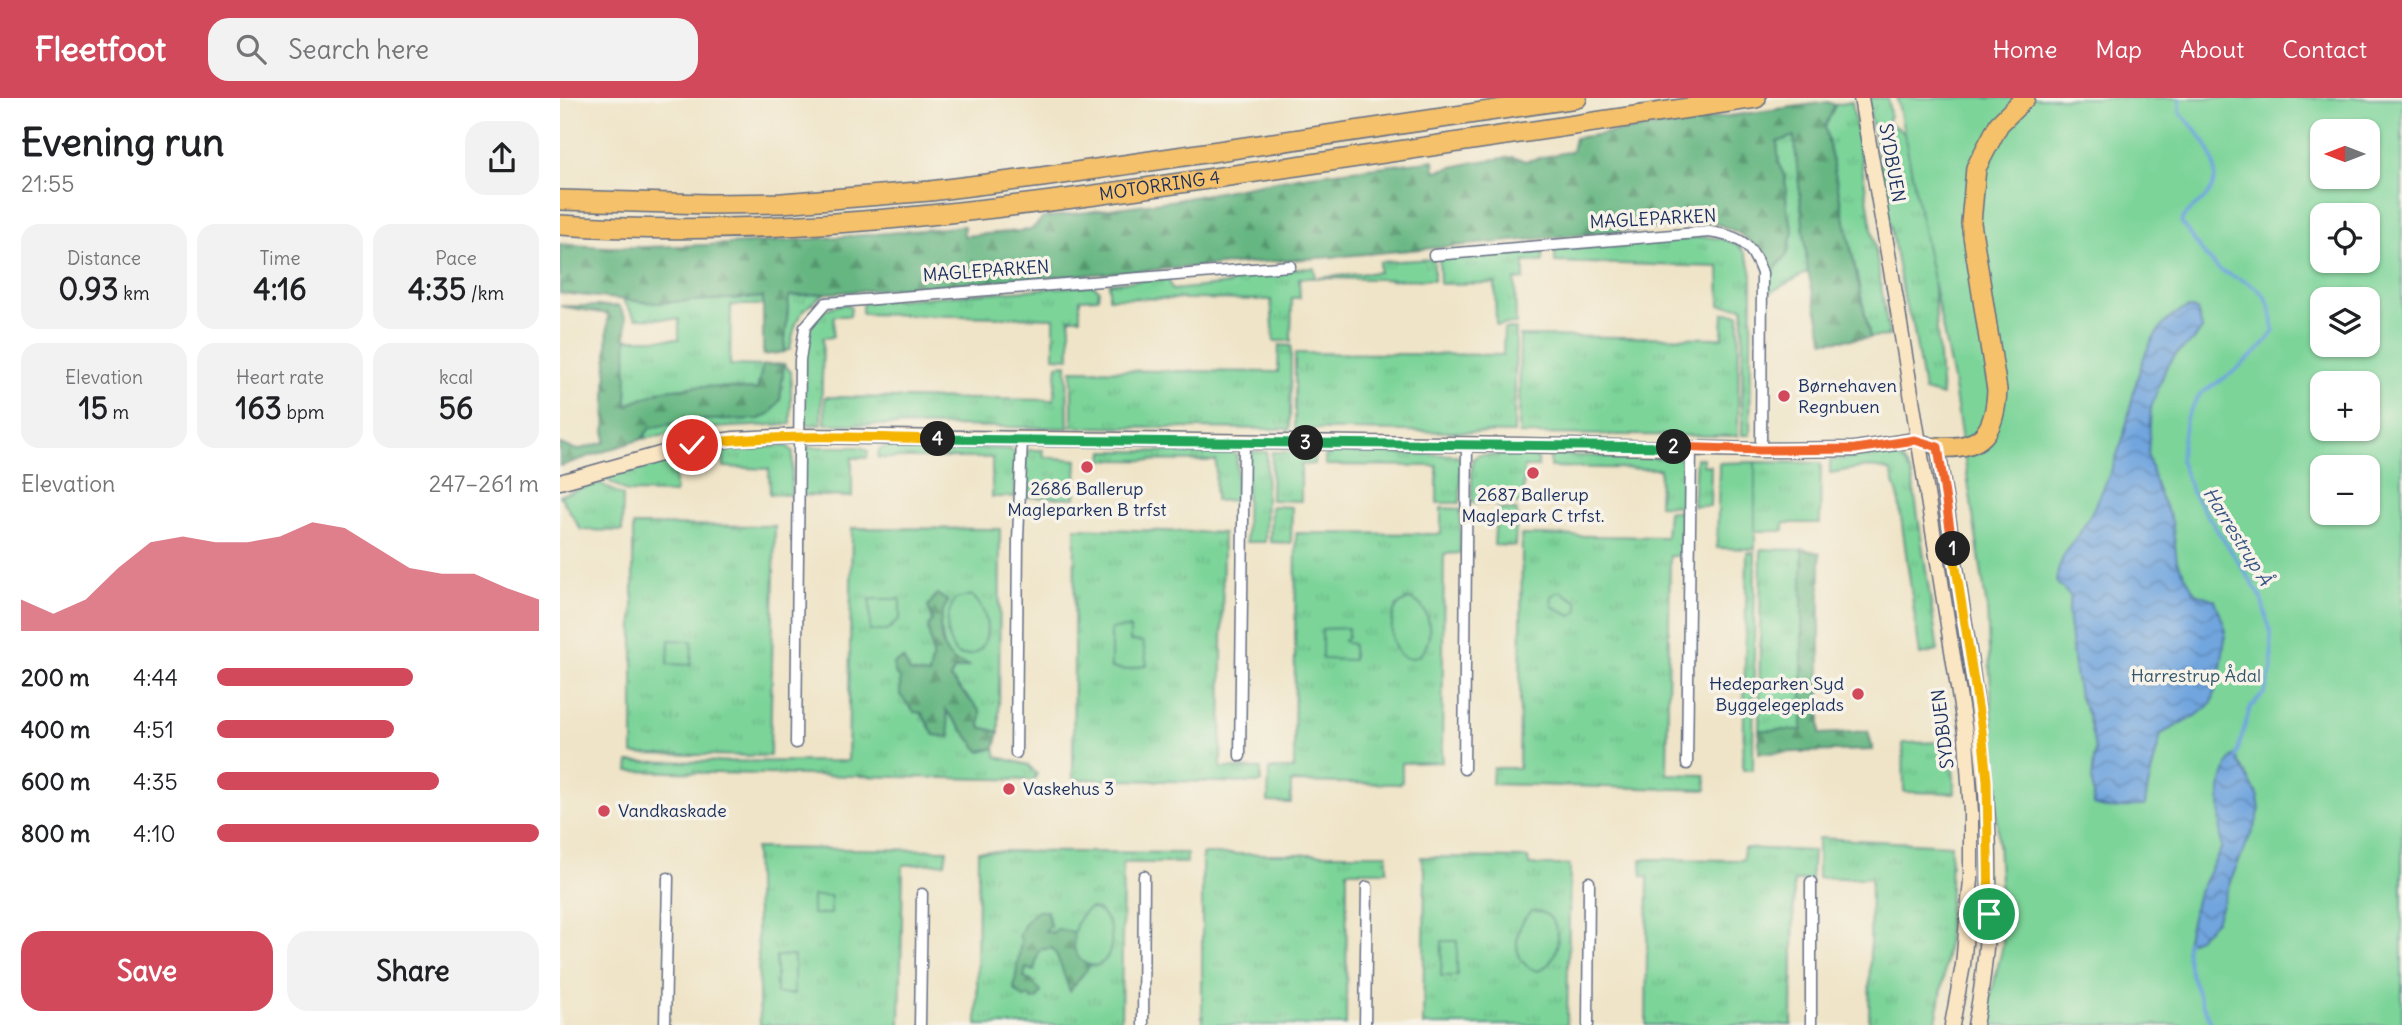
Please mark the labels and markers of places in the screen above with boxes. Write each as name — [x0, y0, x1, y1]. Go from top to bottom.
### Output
place label: Børnehaven Regnbuen — [1798, 374, 1897, 418]
marker: Børnehaven Regnbuen — [1776, 388, 1792, 404]
pin — [662, 415, 722, 475]
pin: 4 — [920, 422, 956, 456]
pin: 3 — [1288, 426, 1324, 460]
pin: 2 — [1656, 430, 1692, 464]
marker: 2686 Ballerup Magleparken B trfst — [1079, 459, 1095, 475]
marker: 2687 Ballerup Maglepark C trfst. — [1525, 465, 1541, 481]
place label: 2686 Ballerup Magleparken B trfst — [1007, 477, 1167, 521]
place label: 2687 Ballerup Maglepark C trfst. — [1461, 483, 1605, 527]
pin: 1 — [1936, 532, 1970, 566]
place label: Hedeparken Syd Byggelegeplads — [1709, 672, 1844, 716]
marker: Hedeparken Syd Byggelegeplads — [1850, 686, 1866, 702]
place label: Vaskehus 3 — [1023, 777, 1114, 800]
marker: Vaskehus 3 — [1001, 781, 1017, 797]
place label: Vandkaskade — [618, 799, 727, 822]
marker: Vandkaskade — [596, 803, 612, 819]
pin — [1959, 884, 2019, 944]

